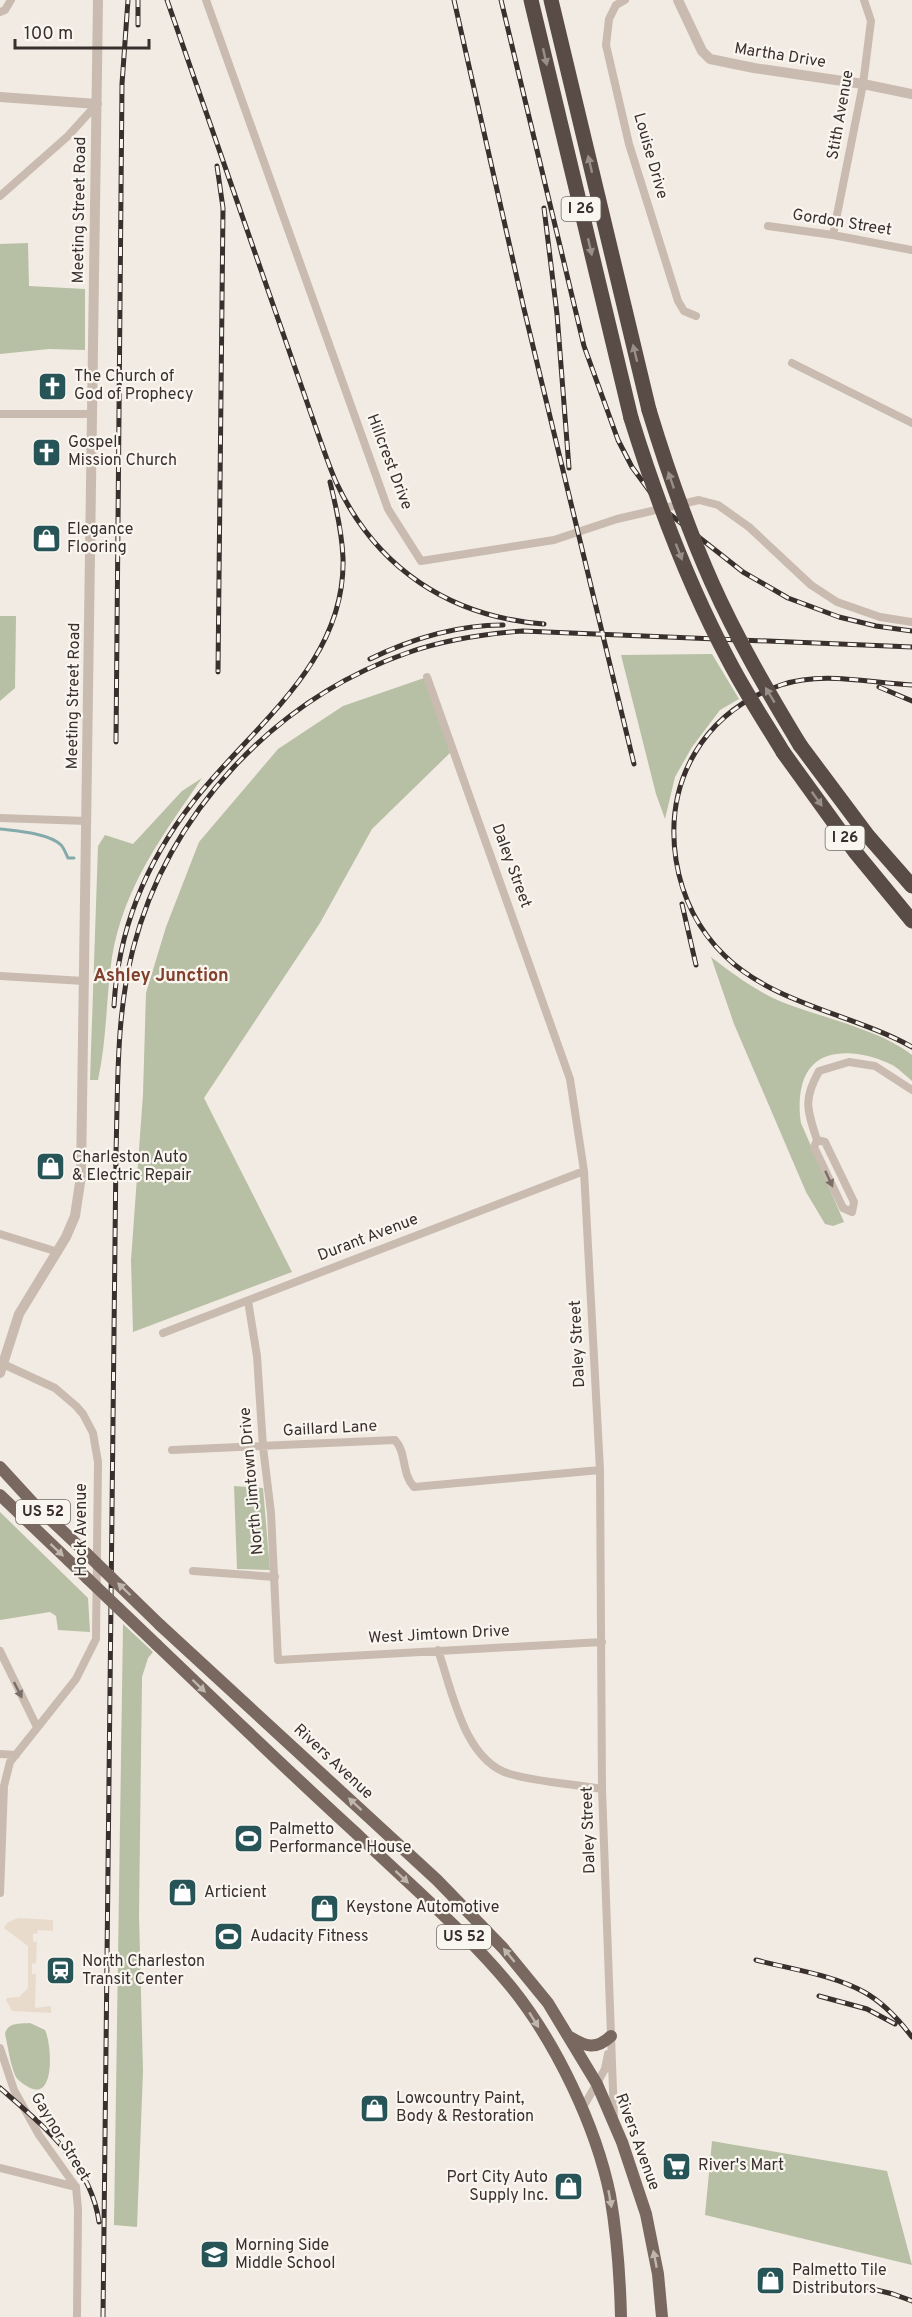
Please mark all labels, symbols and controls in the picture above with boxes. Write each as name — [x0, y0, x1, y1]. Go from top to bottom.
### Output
scale bar — [15, 12, 148, 50]
text: 100 m — [24, 23, 73, 46]
street label: Martha Drive — [733, 39, 827, 73]
one-way arrow — [540, 48, 550, 66]
street label: Stith Avenue — [823, 69, 859, 161]
street label: Louise Drive — [628, 111, 672, 201]
street label: Meeting Street Road — [69, 136, 91, 284]
one-way arrow — [584, 155, 594, 173]
road number: I 26 — [562, 197, 600, 221]
street label: Gordon Street — [791, 205, 893, 241]
one-way arrow — [585, 237, 595, 256]
one-way arrow — [630, 344, 640, 363]
place label: The Church of God of Prophecy — [74, 367, 193, 405]
church icon: The Church of God of Prophecy — [37, 370, 69, 402]
street label: Hillcrest Drive — [362, 411, 416, 513]
place label: Gospel Mission Church — [68, 433, 177, 471]
church icon: Gospel Mission Church — [31, 436, 63, 468]
one-way arrow — [666, 470, 676, 488]
place label: Elegance Flooring — [67, 520, 133, 558]
shop icon: Elegance Flooring — [30, 523, 62, 555]
one-way arrow — [674, 544, 684, 562]
street label: Meeting Street Road — [63, 622, 85, 770]
one-way arrow — [764, 687, 775, 703]
one-way arrow — [811, 791, 823, 807]
street label: Daley Street — [487, 821, 535, 911]
road number: I 26 — [826, 826, 864, 850]
district label: Ashley Junction — [93, 965, 229, 988]
place label: Charleston Auto & Electric Repair — [72, 1148, 191, 1186]
shop icon: Charleston Auto & Electric Repair — [35, 1151, 67, 1183]
one-way arrow — [825, 1170, 834, 1187]
street label: Durant Avenue — [315, 1210, 421, 1266]
street label: Daley Street — [566, 1300, 590, 1388]
street label: North Jimtown Drive — [236, 1406, 268, 1556]
street label: Gaillard Lane — [282, 1417, 378, 1441]
street label: Hock Avenue — [72, 1483, 92, 1577]
road number: US 52 — [16, 1500, 70, 1524]
one-way arrow — [49, 1543, 63, 1557]
one-way arrow — [117, 1583, 131, 1597]
street label: West Jimtown Drive — [368, 1621, 510, 1649]
one-way arrow — [192, 1679, 207, 1693]
one-way arrow — [13, 1681, 23, 1698]
street label: Rivers Avenue — [289, 1720, 377, 1804]
street label: Daley Street — [577, 1786, 601, 1874]
one-way arrow — [348, 1798, 363, 1811]
place label: Palmetto Performance House — [269, 1820, 411, 1858]
sports icon: Palmetto Performance House — [232, 1823, 264, 1855]
one-way arrow — [395, 1870, 409, 1884]
shop icon: Articient — [167, 1877, 199, 1909]
place label: Articient — [204, 1883, 267, 1903]
shop icon: Keystone Automotive — [309, 1892, 341, 1924]
place label: Keystone Automotive — [346, 1898, 499, 1918]
sports icon: Audacity Fitness — [213, 1921, 245, 1953]
road number: US 52 — [437, 1925, 491, 1949]
place label: Audacity Fitness — [250, 1927, 369, 1947]
one-way arrow — [504, 1948, 516, 1963]
place label: North Charleston Transit Center — [82, 1952, 205, 1990]
station icon: North Charleston Transit Center — [45, 1955, 77, 1987]
one-way arrow — [529, 2012, 540, 2028]
street label: Gaynor Street — [26, 2089, 94, 2185]
place label: Lowcountry Paint, Body & Restoration — [396, 2089, 534, 2127]
street label: Rivers Avenue — [610, 2091, 664, 2193]
shop icon: Lowcountry Paint, Body & Restoration — [359, 2092, 391, 2124]
supermarket icon: River's Mart — [661, 2150, 693, 2182]
place label: River's Mart — [698, 2156, 784, 2176]
place label: Port City Auto Supply Inc. — [446, 2168, 548, 2206]
shop icon: Port City Auto Supply Inc. — [553, 2171, 585, 2203]
one-way arrow — [605, 2189, 614, 2208]
place label: Morning Side Middle School — [235, 2236, 335, 2274]
school or university icon: Morning Side Middle School — [198, 2239, 230, 2271]
one-way arrow — [650, 2249, 659, 2268]
place label: Palmetto Tile Distributors — [792, 2261, 887, 2299]
shop icon: Palmetto Tile Distributors — [755, 2264, 787, 2296]

